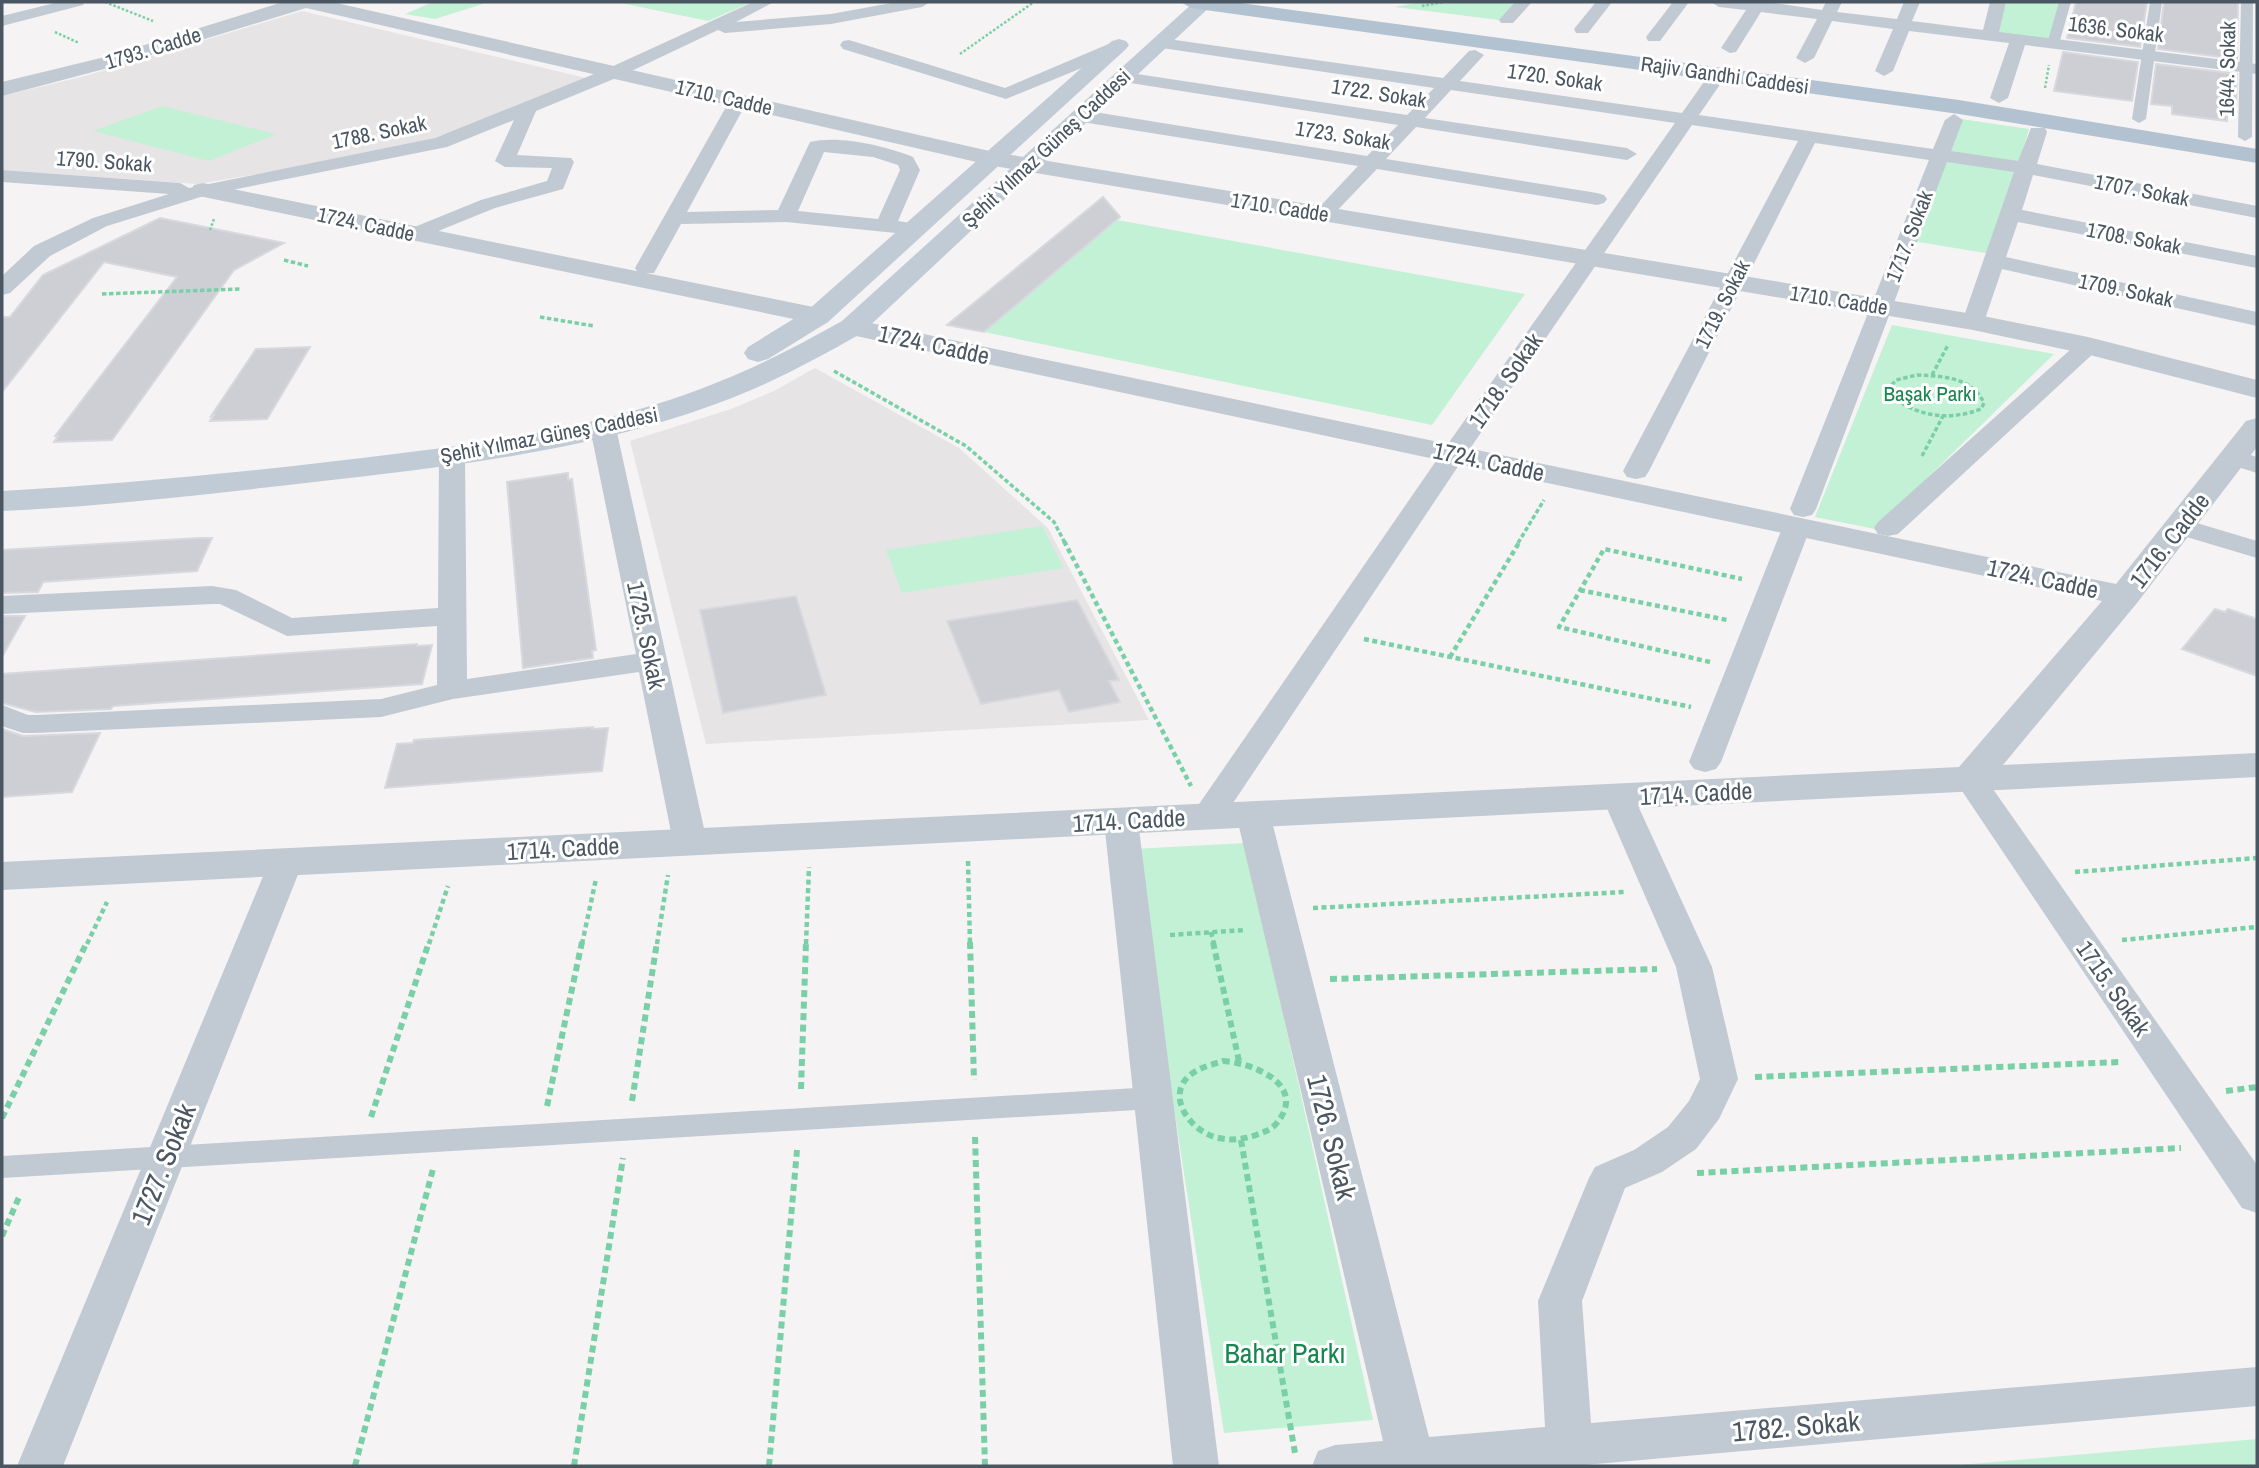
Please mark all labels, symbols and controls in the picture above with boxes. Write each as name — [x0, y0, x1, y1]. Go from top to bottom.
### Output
street label: 1636. Sokak — [2067, 9, 2166, 49]
street label: 1793. Cadde — [102, 20, 204, 76]
street label: 1644. Sokak — [2212, 21, 2242, 117]
street label: Rajiv Gandhi Caddesi — [1639, 49, 1811, 101]
street label: 1720. Sokak — [1506, 56, 1605, 98]
street label: Şehit Yılmaz Güneş Caddesi — [955, 62, 1137, 234]
street label: 1722. Sokak — [1329, 71, 1429, 115]
street label: 1710. Cadde — [673, 72, 775, 122]
street label: 1788. Sokak — [329, 108, 429, 156]
street label: 1723. Sokak — [1293, 113, 1393, 157]
street label: 1790. Sokak — [55, 143, 153, 179]
street label: 1707. Sokak — [2092, 167, 2192, 213]
street label: 1710. Cadde — [1229, 185, 1331, 229]
street label: 1717. Sokak — [1878, 186, 1940, 286]
street label: 1724. Cadde — [315, 200, 417, 248]
street label: 1708. Sokak — [2084, 215, 2184, 261]
street label: 1719. Sokak — [1687, 254, 1757, 353]
street label: 1709. Sokak — [2076, 266, 2176, 314]
street label: 1710. Cadde — [1788, 278, 1890, 322]
street label: 1724. Cadde — [876, 317, 992, 371]
street label: 1718. Sokak — [1461, 326, 1550, 434]
park label: Başak Parkı — [1884, 379, 1976, 408]
street label: Şehit Yılmaz Güneş Caddesi — [438, 400, 660, 470]
street label: 1724. Cadde — [1431, 434, 1547, 488]
street label: 1716. Cadde — [2122, 486, 2216, 594]
street label: 1724. Cadde — [1985, 551, 2101, 605]
street label: 1725. Sokak — [620, 578, 674, 692]
street label: 1714. Cadde — [1639, 774, 1753, 812]
street label: 1714. Cadde — [1072, 801, 1186, 839]
street label: 1714. Cadde — [506, 829, 620, 867]
street label: 1715. Sokak — [2070, 934, 2159, 1042]
street label: 1726. Sokak — [1298, 1070, 1366, 1204]
street label: 1727. Sokak — [121, 1097, 205, 1230]
park label: Bahar Parkı — [1224, 1334, 1346, 1372]
street label: 1782. Sokak — [1731, 1401, 1862, 1450]

